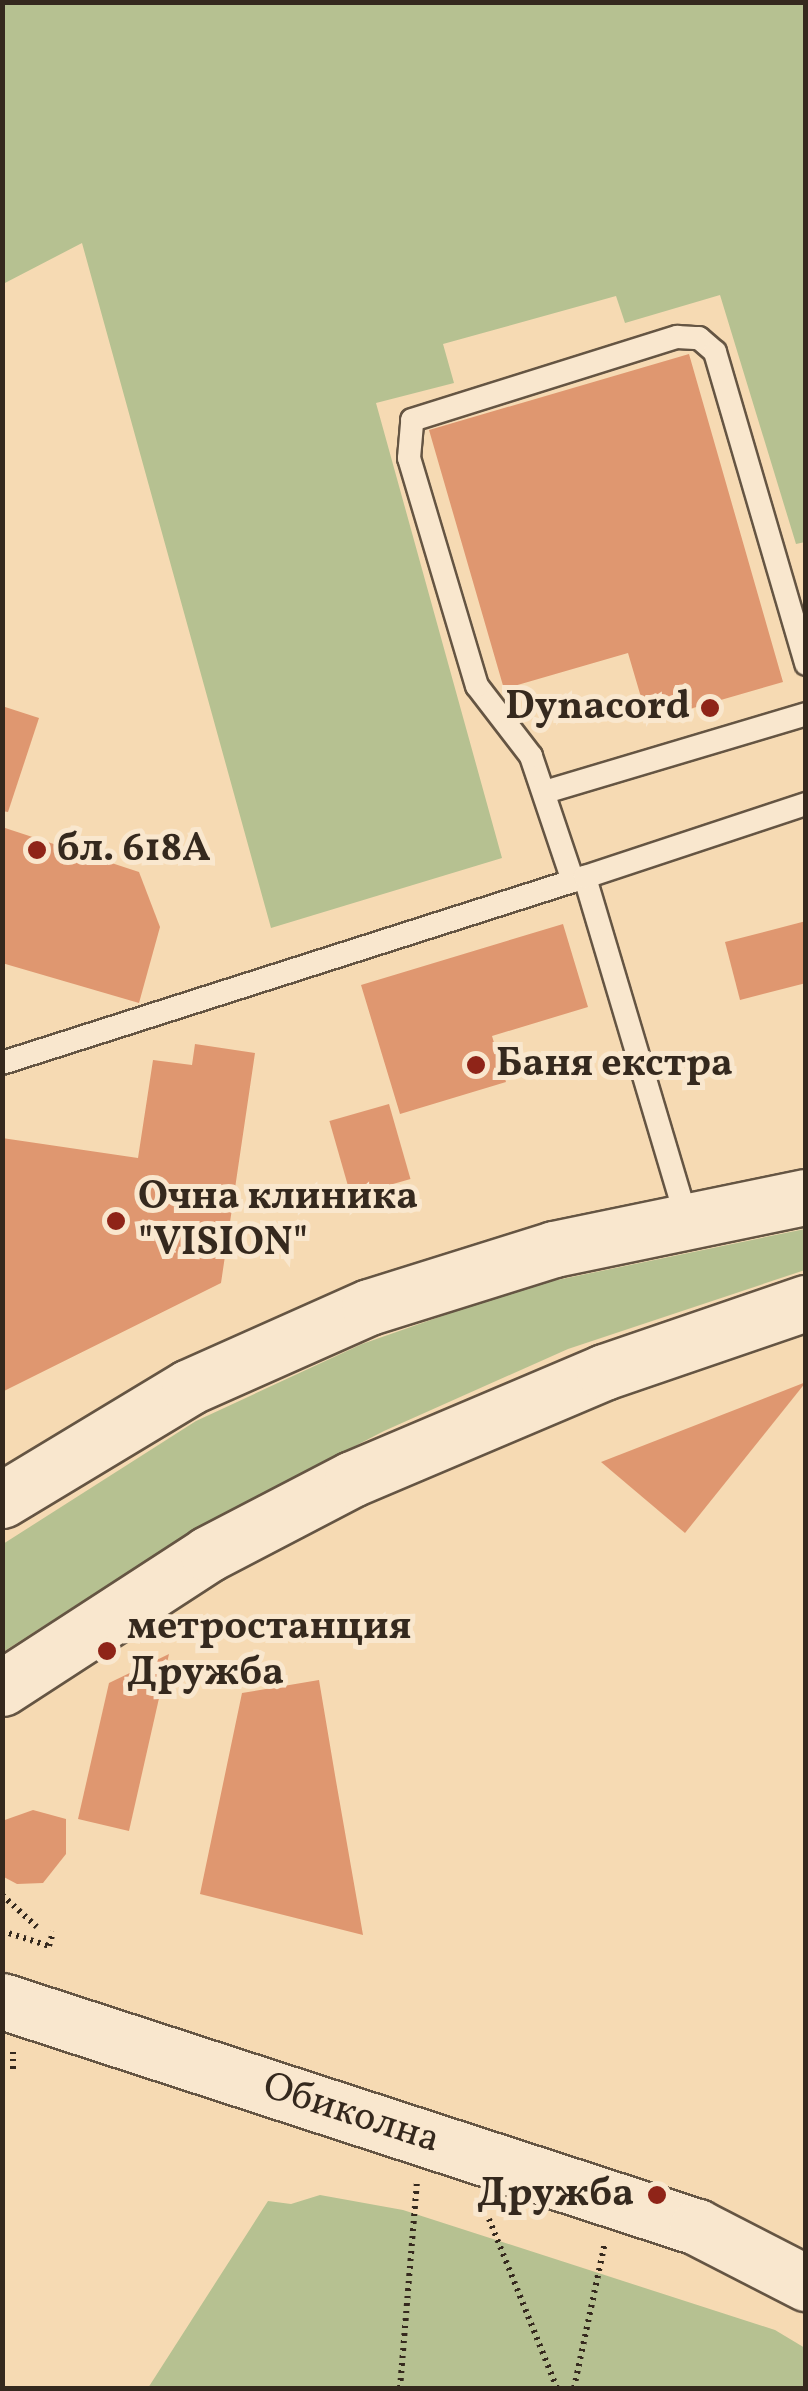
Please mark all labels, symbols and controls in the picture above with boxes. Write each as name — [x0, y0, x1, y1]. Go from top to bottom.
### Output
place label: Dynacord — [505, 684, 690, 732]
marker: Dynacord — [699, 697, 721, 719]
place label: бл. 618А — [57, 826, 211, 874]
marker: бл. 618А — [26, 839, 48, 861]
place label: Баня екстра — [496, 1041, 733, 1089]
marker: Баня екстра — [465, 1054, 487, 1076]
place label: Очна клиника "VISION" — [138, 1174, 418, 1268]
marker: Очна клиника "VISION" — [103, 1208, 129, 1234]
place label: метростанция Дружба — [127, 1604, 412, 1698]
marker: метростанция Дружба — [96, 1640, 118, 1662]
street label: Обиколна — [257, 2063, 445, 2165]
place label: Дружба — [477, 2171, 634, 2219]
marker: Дружба — [644, 2182, 670, 2208]

